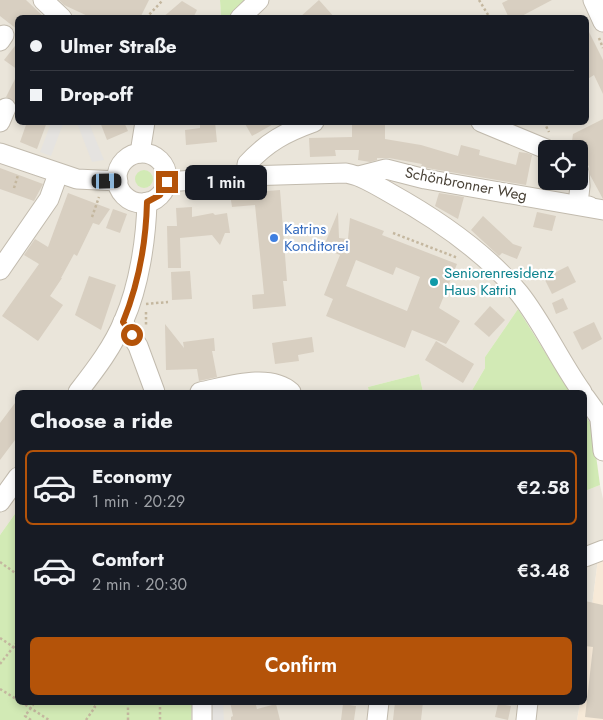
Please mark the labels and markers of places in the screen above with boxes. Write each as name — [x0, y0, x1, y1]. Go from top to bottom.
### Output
place label: Katrins Konditorei — [284, 218, 349, 257]
marker: Katrins Konditorei — [268, 232, 280, 244]
place label: Seniorenresidenz Haus Katrin — [444, 262, 554, 301]
marker: Seniorenresidenz Haus Katrin — [428, 276, 440, 288]

